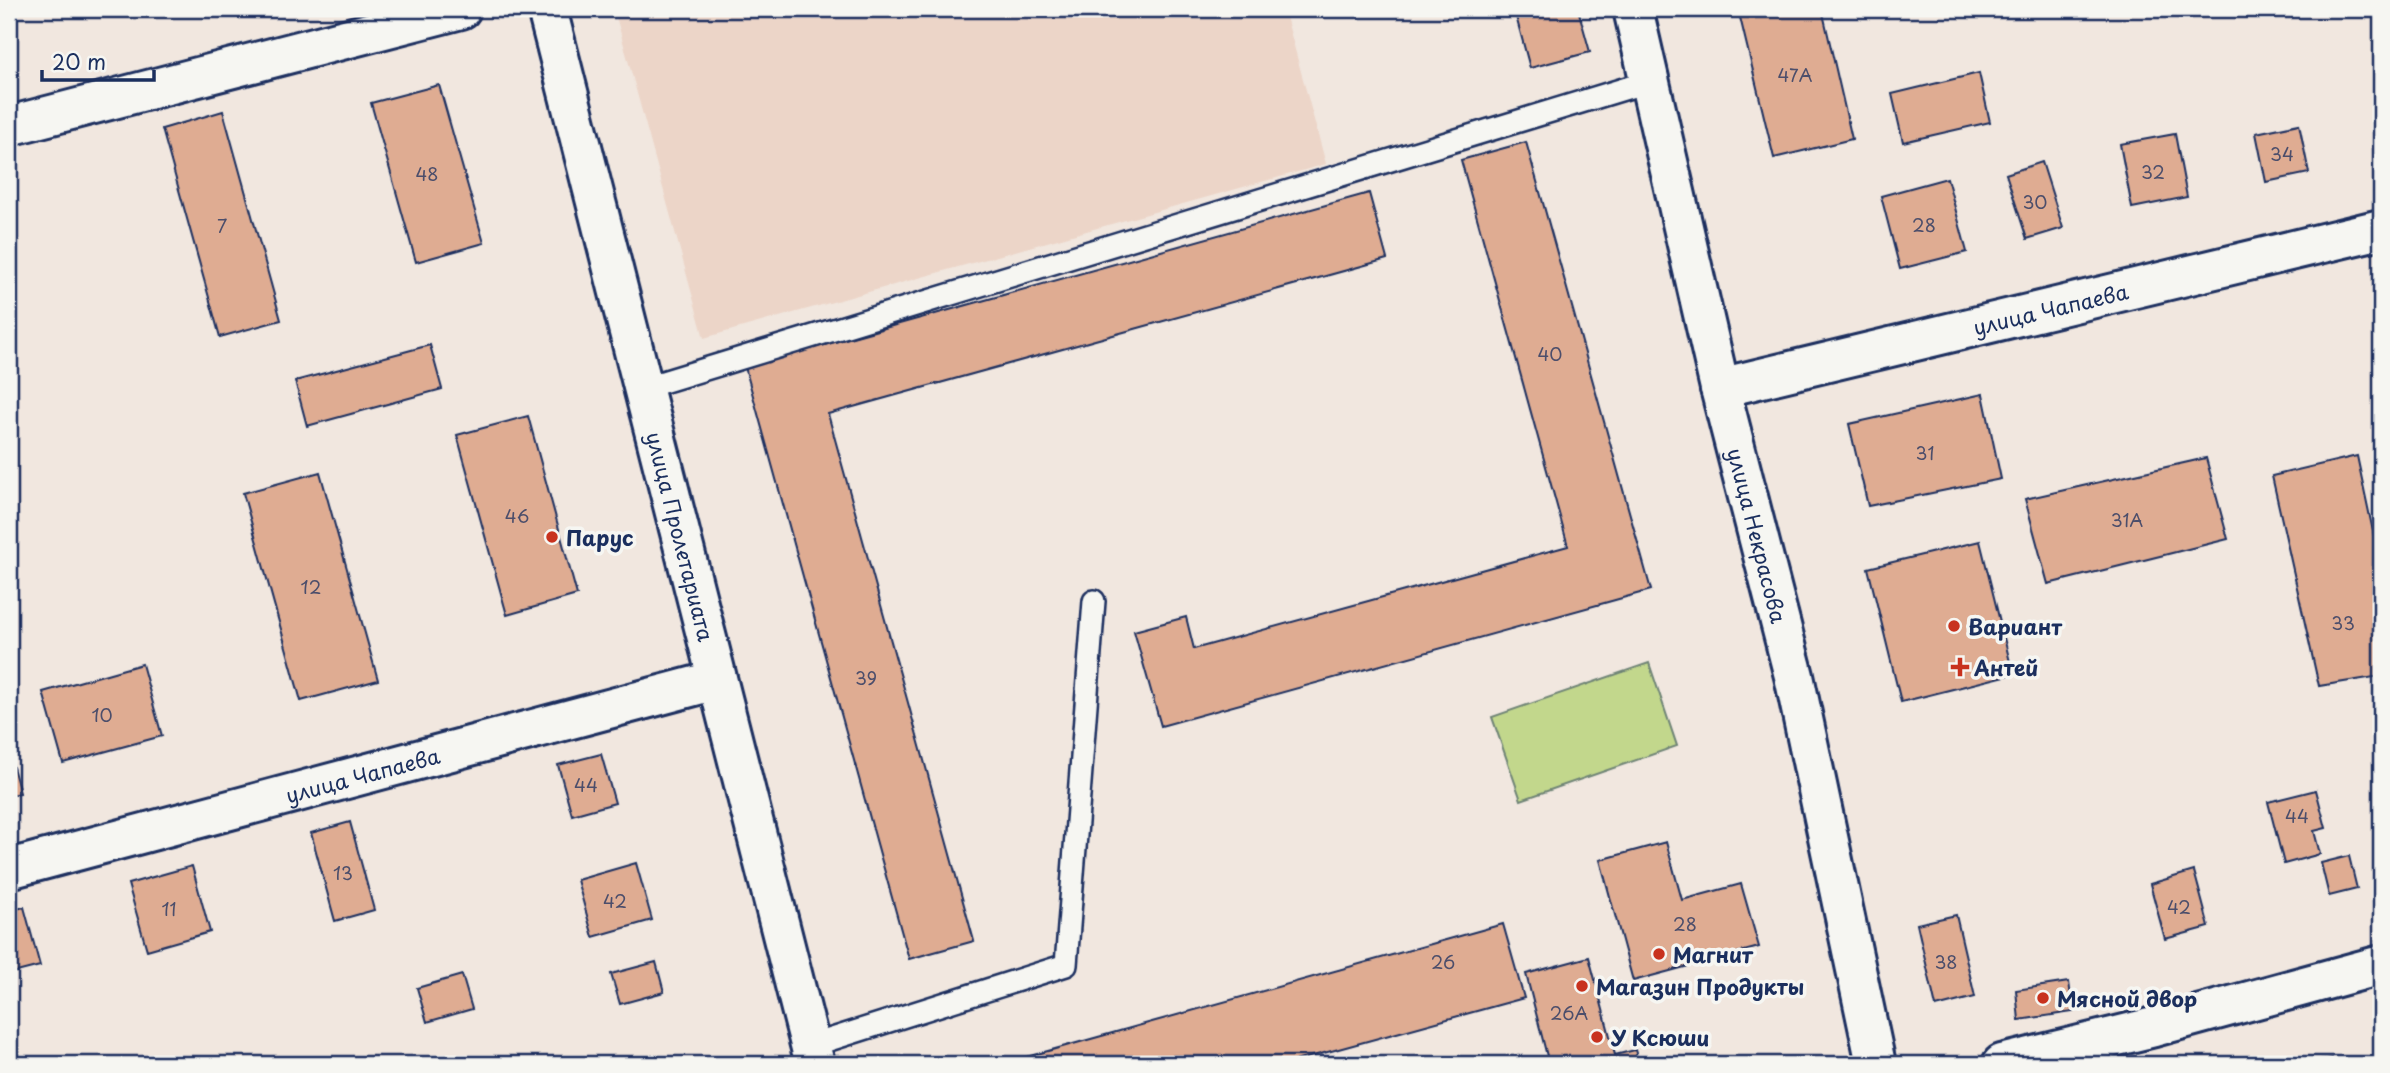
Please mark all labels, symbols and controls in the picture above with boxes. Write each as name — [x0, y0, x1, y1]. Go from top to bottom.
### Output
scale bar — [42, 38, 154, 82]
text: 20 m — [52, 45, 106, 77]
house number: 47А — [1778, 61, 1813, 88]
house number: 34 — [2270, 140, 2294, 167]
house number: 32 — [2141, 158, 2165, 185]
house number: 48 — [415, 160, 439, 187]
house number: 30 — [2022, 188, 2048, 215]
house number: 28 — [1912, 211, 1936, 238]
house number: 7 — [217, 212, 227, 239]
street label: улица Чапаева — [1970, 274, 2131, 343]
house number: 40 — [1537, 340, 1563, 367]
street label: улица Пролетариата — [639, 428, 723, 645]
house number: 31 — [1916, 439, 1934, 466]
street label: улица Некрасова — [1720, 444, 1796, 626]
house number: 46 — [505, 502, 529, 529]
house number: 31А — [2111, 506, 2144, 533]
place label: Парус — [566, 521, 634, 553]
marker: Парус — [544, 529, 560, 545]
house number: 12 — [301, 573, 321, 600]
house number: 33 — [2331, 609, 2355, 636]
place label: Вариант — [1968, 610, 2062, 642]
marker: Вариант — [1946, 618, 1962, 634]
place label: Антей — [1973, 651, 2039, 683]
marker: Антей — [1952, 659, 1968, 675]
house number: 39 — [855, 664, 877, 691]
house number: 10 — [91, 701, 113, 728]
street label: улица Чапаева — [282, 739, 443, 810]
house number: 44 — [574, 771, 598, 798]
house number: 44 — [2285, 802, 2309, 829]
house number: 13 — [333, 859, 353, 886]
house number: 42 — [603, 887, 627, 914]
house number: 42 — [2167, 893, 2191, 920]
house number: 11 — [161, 895, 177, 922]
house number: 28 — [1673, 910, 1697, 937]
place label: Магнит — [1673, 938, 1754, 970]
marker: Магнит — [1651, 946, 1667, 962]
house number: 26 — [1431, 948, 1455, 975]
house number: 38 — [1934, 948, 1958, 975]
place label: Магазин Продукты — [1596, 970, 1804, 1002]
marker: Магазин Продукты — [1574, 978, 1590, 994]
place label: Мясной двор — [2057, 982, 2197, 1014]
marker: Мясной двор — [2035, 990, 2051, 1006]
house number: 26А — [1550, 999, 1588, 1026]
place label: У Ксюши — [1610, 1021, 1709, 1053]
marker: У Ксюши — [1589, 1029, 1605, 1045]

